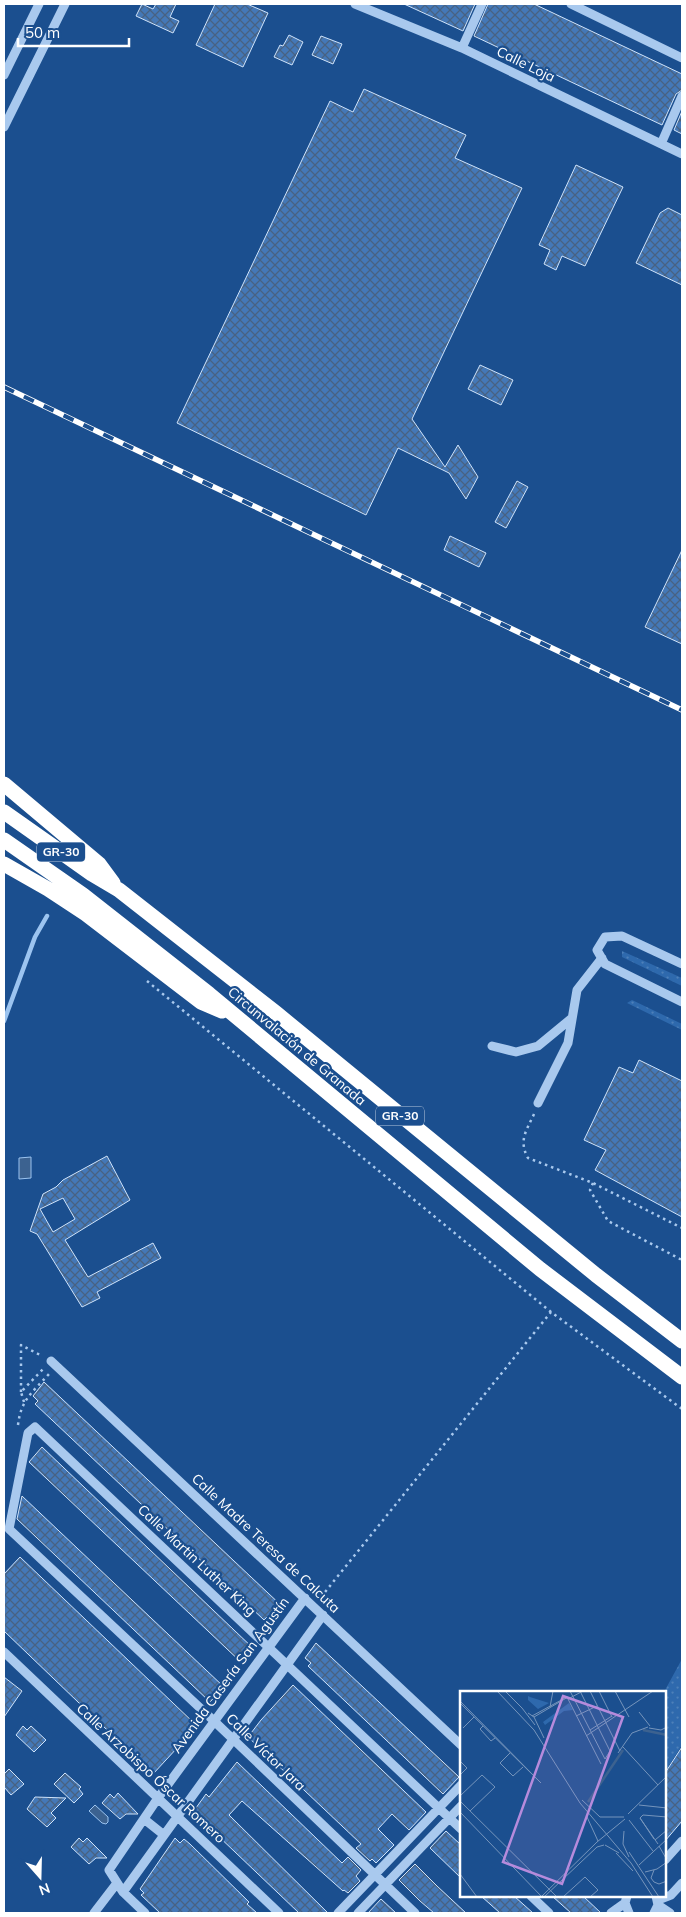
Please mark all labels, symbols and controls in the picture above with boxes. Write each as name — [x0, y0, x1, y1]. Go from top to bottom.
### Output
scale bar — [18, 15, 129, 47]
text: 50 m — [25, 23, 60, 42]
street label: Calle Loja — [494, 42, 558, 86]
road number: GR-30 — [37, 842, 85, 862]
street label: Circunvalación de Granada — [224, 983, 370, 1109]
road number: GR-30 — [376, 1106, 424, 1126]
street label: Calle Madre Teresa de Calcuta — [188, 1469, 344, 1617]
street label: Calle Martin Luther King — [134, 1500, 260, 1620]
street label: Avenida Casería San Agustín — [167, 1593, 293, 1757]
inset map — [460, 1691, 666, 1897]
street label: Calle Arzobispo Óscar Romero — [73, 1699, 229, 1847]
street label: Calle Víctor Jara — [222, 1710, 310, 1794]
north arrow — [15, 1852, 65, 1902]
text: N — [36, 1879, 52, 1899]

